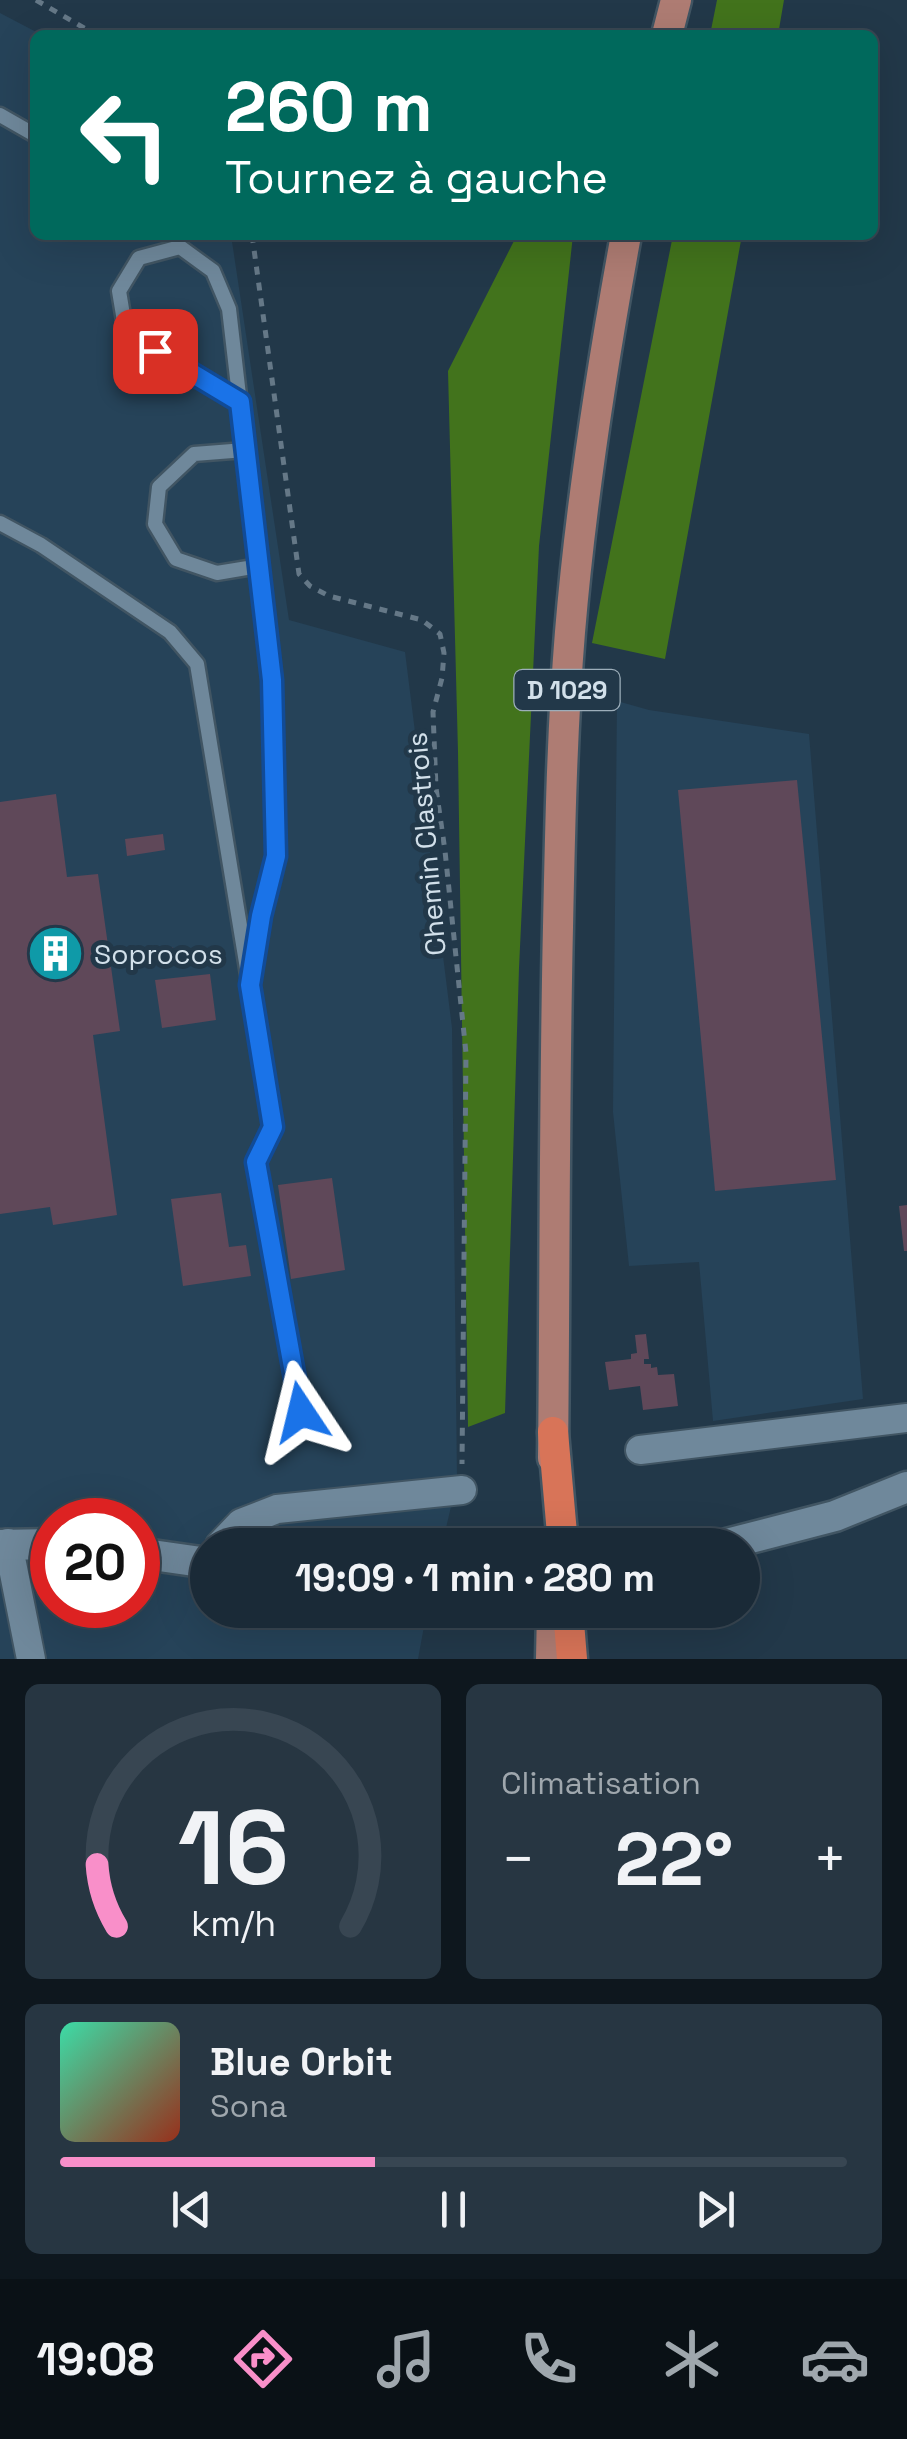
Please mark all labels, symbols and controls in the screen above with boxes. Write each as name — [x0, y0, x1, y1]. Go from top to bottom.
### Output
text: 260 m — [225, 62, 433, 151]
icon: left — [60, 70, 190, 200]
text: Tournez à gauche — [225, 149, 608, 206]
pin — [113, 309, 198, 394]
icon: arrive — [128, 324, 183, 379]
road number: D 1029 — [514, 670, 620, 710]
street label: Chemin Clastrois — [398, 731, 454, 957]
building icon: Soprocos — [25, 924, 85, 984]
place label: Soprocos — [94, 936, 223, 972]
position arrow — [249, 1360, 353, 1464]
speed limit sign: 20 — [30, 1498, 160, 1628]
text: 19:09 · 1 min · 280 m — [295, 1554, 655, 1602]
text: Climatisation — [501, 1763, 701, 1803]
text: 16 — [177, 1782, 289, 1914]
text: 22° — [615, 1811, 733, 1907]
text: − — [501, 1824, 535, 1894]
text: + — [813, 1824, 847, 1894]
text: km/h — [190, 1901, 276, 1946]
text: Blue Orbit — [210, 2038, 393, 2086]
text: Sona — [210, 2086, 287, 2126]
icon: previous — [164, 2182, 219, 2237]
icon: pause — [426, 2182, 481, 2237]
icon: next — [688, 2182, 743, 2237]
icon: directions — [228, 2324, 298, 2394]
icon: music — [371, 2324, 441, 2394]
icon: phone — [514, 2324, 584, 2394]
icon: climate — [657, 2324, 727, 2394]
icon: car — [800, 2324, 870, 2394]
text: 19:08 — [37, 2331, 154, 2388]

